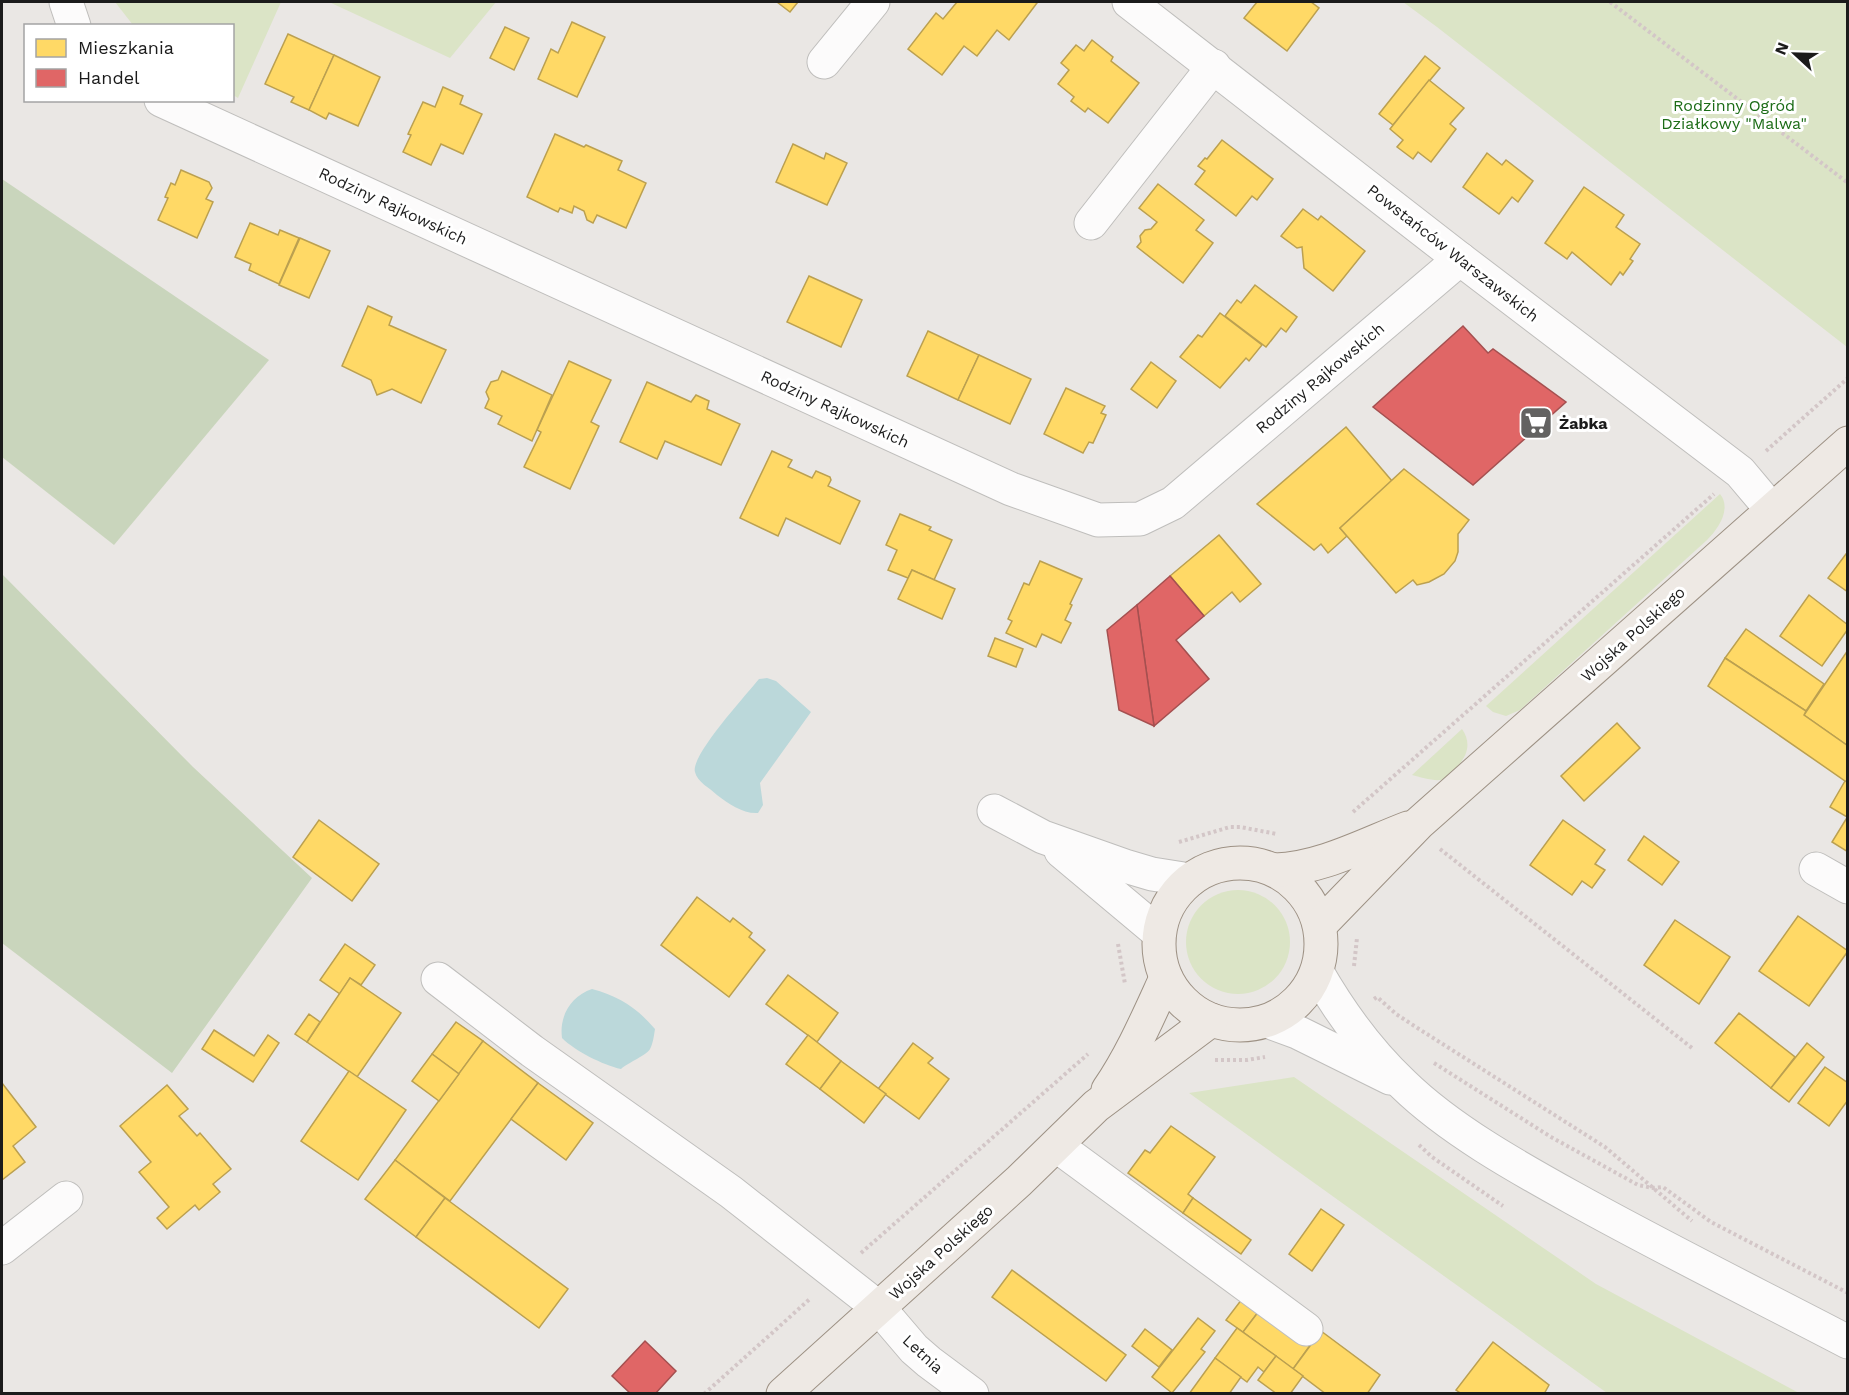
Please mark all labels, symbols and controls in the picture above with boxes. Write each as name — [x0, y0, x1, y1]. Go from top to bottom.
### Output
legend — [24, 24, 234, 102]
north arrow — [1765, 24, 1825, 84]
text: Mieszkania — [78, 37, 174, 58]
text: N — [1771, 40, 1793, 58]
text: Handel — [78, 67, 140, 88]
park label: Rodzinny Ogród Działkowy "Malwa" — [1661, 96, 1807, 133]
street label: Rodziny Rajkowskich — [316, 163, 470, 249]
street label: Powstańców Warszawskich — [1363, 180, 1543, 326]
street label: Rodziny Rajkowskich — [1252, 319, 1388, 437]
street label: Rodziny Rajkowskich — [758, 366, 912, 452]
supermarket icon: Żabka — [1518, 405, 1554, 441]
place label: Żabka — [1559, 414, 1608, 433]
street label: Wojska Polskiego — [1577, 582, 1689, 686]
street label: Wojska Polskiego — [885, 1200, 997, 1304]
street label: Letnia — [899, 1331, 947, 1377]

